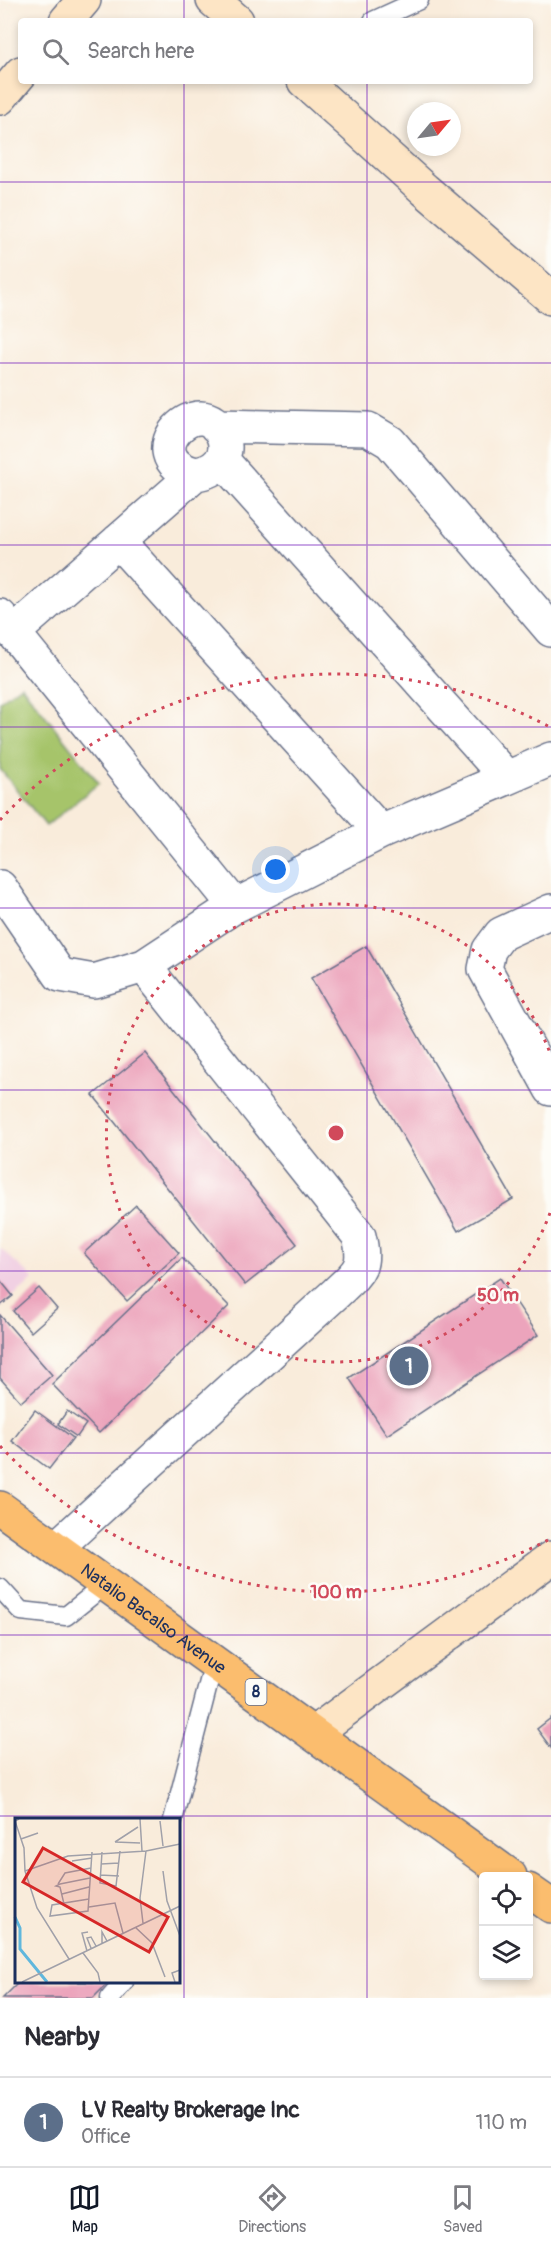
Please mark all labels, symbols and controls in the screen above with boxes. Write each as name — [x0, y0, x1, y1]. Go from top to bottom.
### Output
search box — [18, 18, 533, 84]
icon: search — [39, 35, 72, 68]
text: Search here — [87, 37, 194, 65]
north arrow — [407, 102, 461, 156]
your location — [261, 855, 290, 884]
centre of rings — [326, 1123, 346, 1143]
text: 50 m — [477, 1284, 519, 1307]
pin: 1 — [390, 1344, 428, 1388]
street label: Natalio Bacalso Avenue — [76, 1558, 231, 1679]
text: 100 m — [310, 1581, 362, 1604]
road number: 8 — [246, 1679, 266, 1705]
inset map — [15, 1818, 180, 1983]
map controls — [479, 1872, 533, 1980]
button: locate — [479, 1872, 533, 1926]
button: layers — [479, 1926, 533, 1980]
text: Nearby — [24, 2021, 100, 2053]
text: LV Realty Brokerage Inc — [81, 2096, 300, 2124]
text: 1 — [40, 2110, 47, 2135]
text: 110 m — [476, 2110, 527, 2135]
text: Office — [81, 2124, 130, 2149]
tab: Map — [68, 2181, 101, 2237]
tab: Directions — [238, 2181, 306, 2237]
tab: Saved — [443, 2181, 483, 2237]

